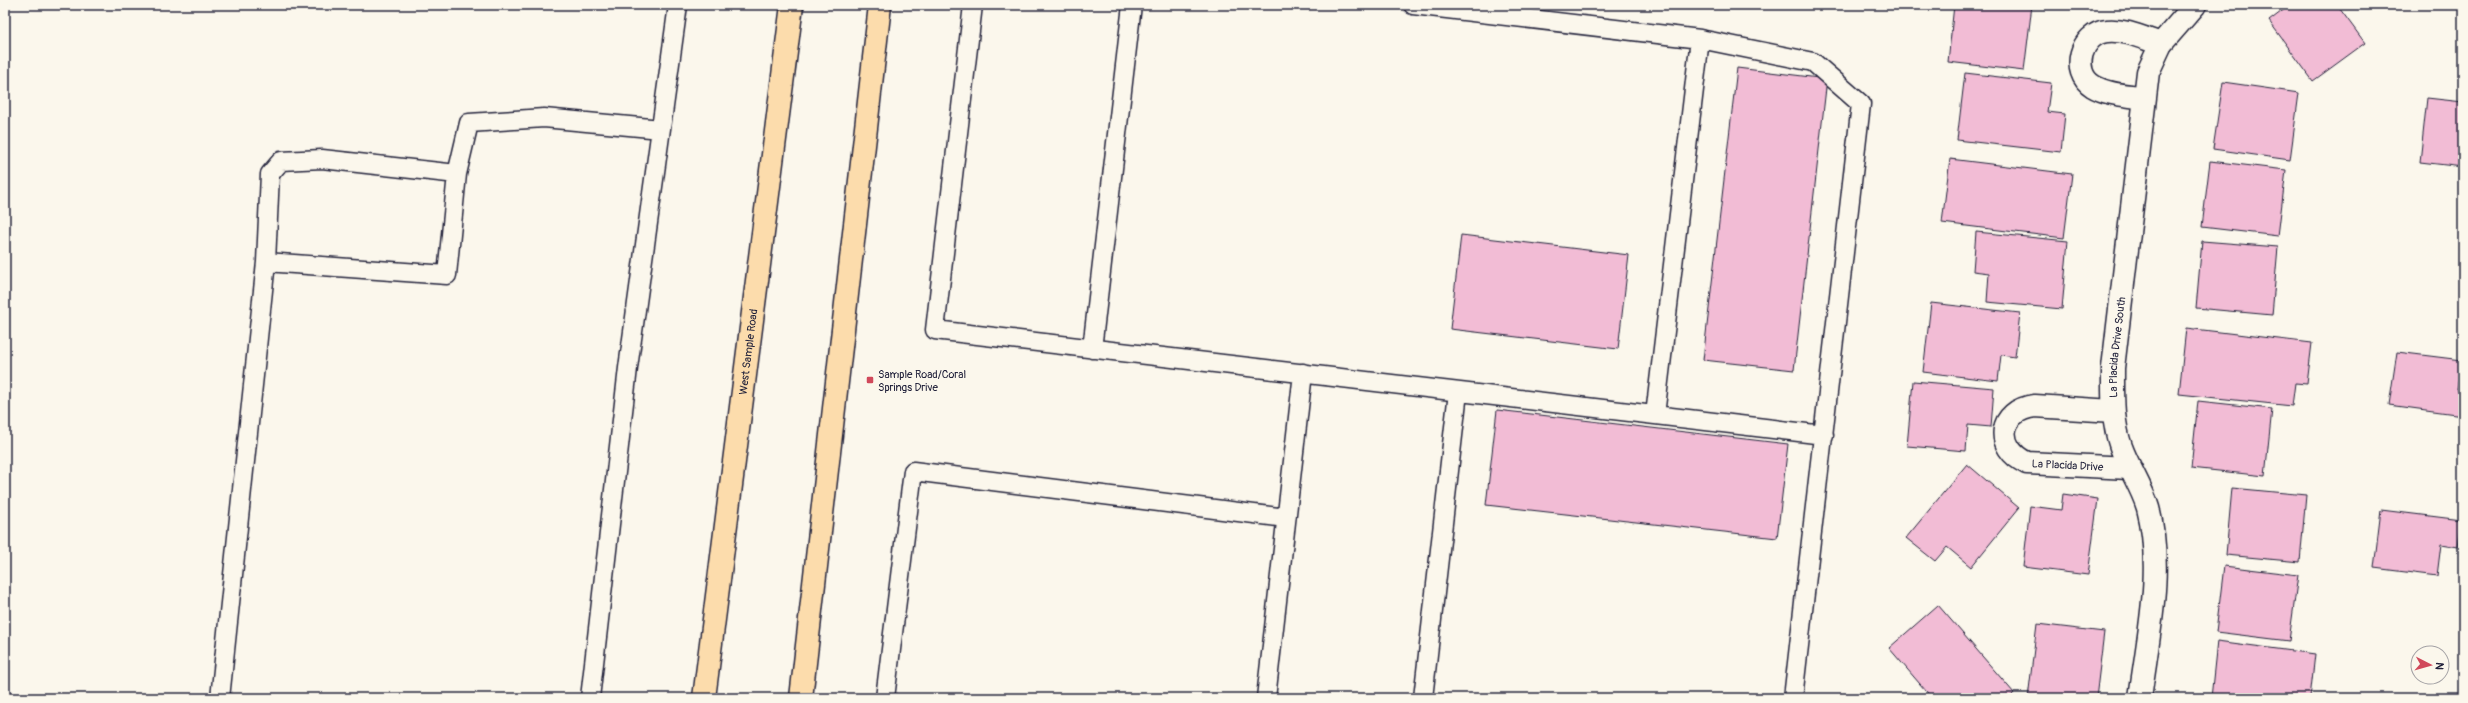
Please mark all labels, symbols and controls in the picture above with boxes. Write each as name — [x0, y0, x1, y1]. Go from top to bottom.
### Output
street label: La Placida Drive South — [2107, 296, 2128, 398]
street label: West Sample Road — [737, 308, 760, 396]
place label: Sample Road/Coral Springs Drive — [878, 368, 966, 394]
marker: Sample Road/Coral Springs Drive — [865, 375, 875, 385]
street label: La Placida Drive — [2031, 457, 2104, 474]
north arrow — [2410, 645, 2450, 685]
text: N — [2433, 662, 2446, 671]

